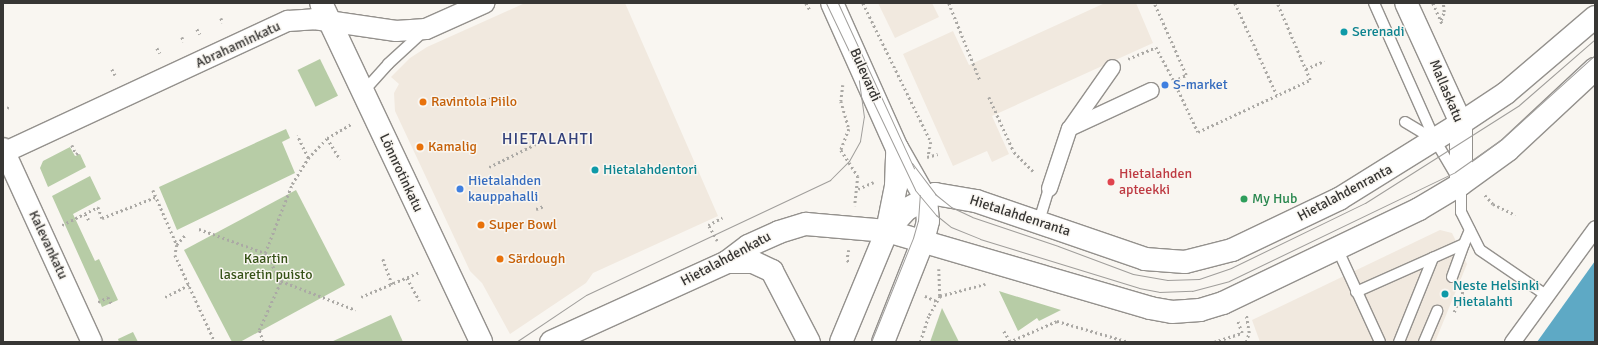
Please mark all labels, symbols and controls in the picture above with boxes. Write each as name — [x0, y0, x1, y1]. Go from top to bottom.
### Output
street label: Abrahaminkatu — [193, 18, 283, 72]
place label: Serenadi — [1352, 24, 1405, 40]
marker: Serenadi — [1339, 27, 1349, 37]
street label: Bulevardi — [846, 46, 884, 104]
street label: Mallaskatu — [1425, 57, 1467, 125]
place label: S-market — [1173, 77, 1228, 93]
marker: S-market — [1160, 80, 1170, 90]
place label: Ravintola Piilo — [431, 94, 517, 110]
marker: Ravintola Piilo — [418, 97, 428, 107]
district label: HIETALAHTI — [502, 129, 594, 149]
street label: Lönnrotinkatu — [376, 131, 426, 215]
place label: Kamalig — [428, 139, 477, 155]
marker: Kamalig — [415, 142, 425, 152]
street label: Hietalahdenranta — [1295, 161, 1395, 225]
place label: Hietalahdentori — [603, 162, 697, 178]
marker: Hietalahdentori — [590, 165, 600, 175]
place label: Hietalahden apteekki — [1119, 166, 1192, 198]
place label: Hietalahden kauppahalli — [468, 173, 541, 206]
marker: Hietalahden apteekki — [1106, 177, 1116, 187]
marker: Hietalahden kauppahalli — [455, 184, 465, 194]
place label: My Hub — [1252, 191, 1297, 207]
street label: Hietalahdenranta — [968, 192, 1072, 240]
marker: My Hub — [1239, 194, 1249, 204]
street label: Kalevankatu — [25, 208, 71, 282]
place label: Super Bowl — [489, 217, 557, 233]
marker: Super Bowl — [476, 220, 486, 230]
street label: Hietalahdenkatu — [678, 228, 774, 290]
park label: Kaartin lasaretin puisto — [220, 251, 312, 284]
place label: Särdough — [508, 251, 565, 267]
marker: Särdough — [495, 254, 505, 264]
place label: Neste Helsinki Hietalahti — [1453, 278, 1539, 310]
marker: Neste Helsinki Hietalahti — [1440, 289, 1450, 299]

